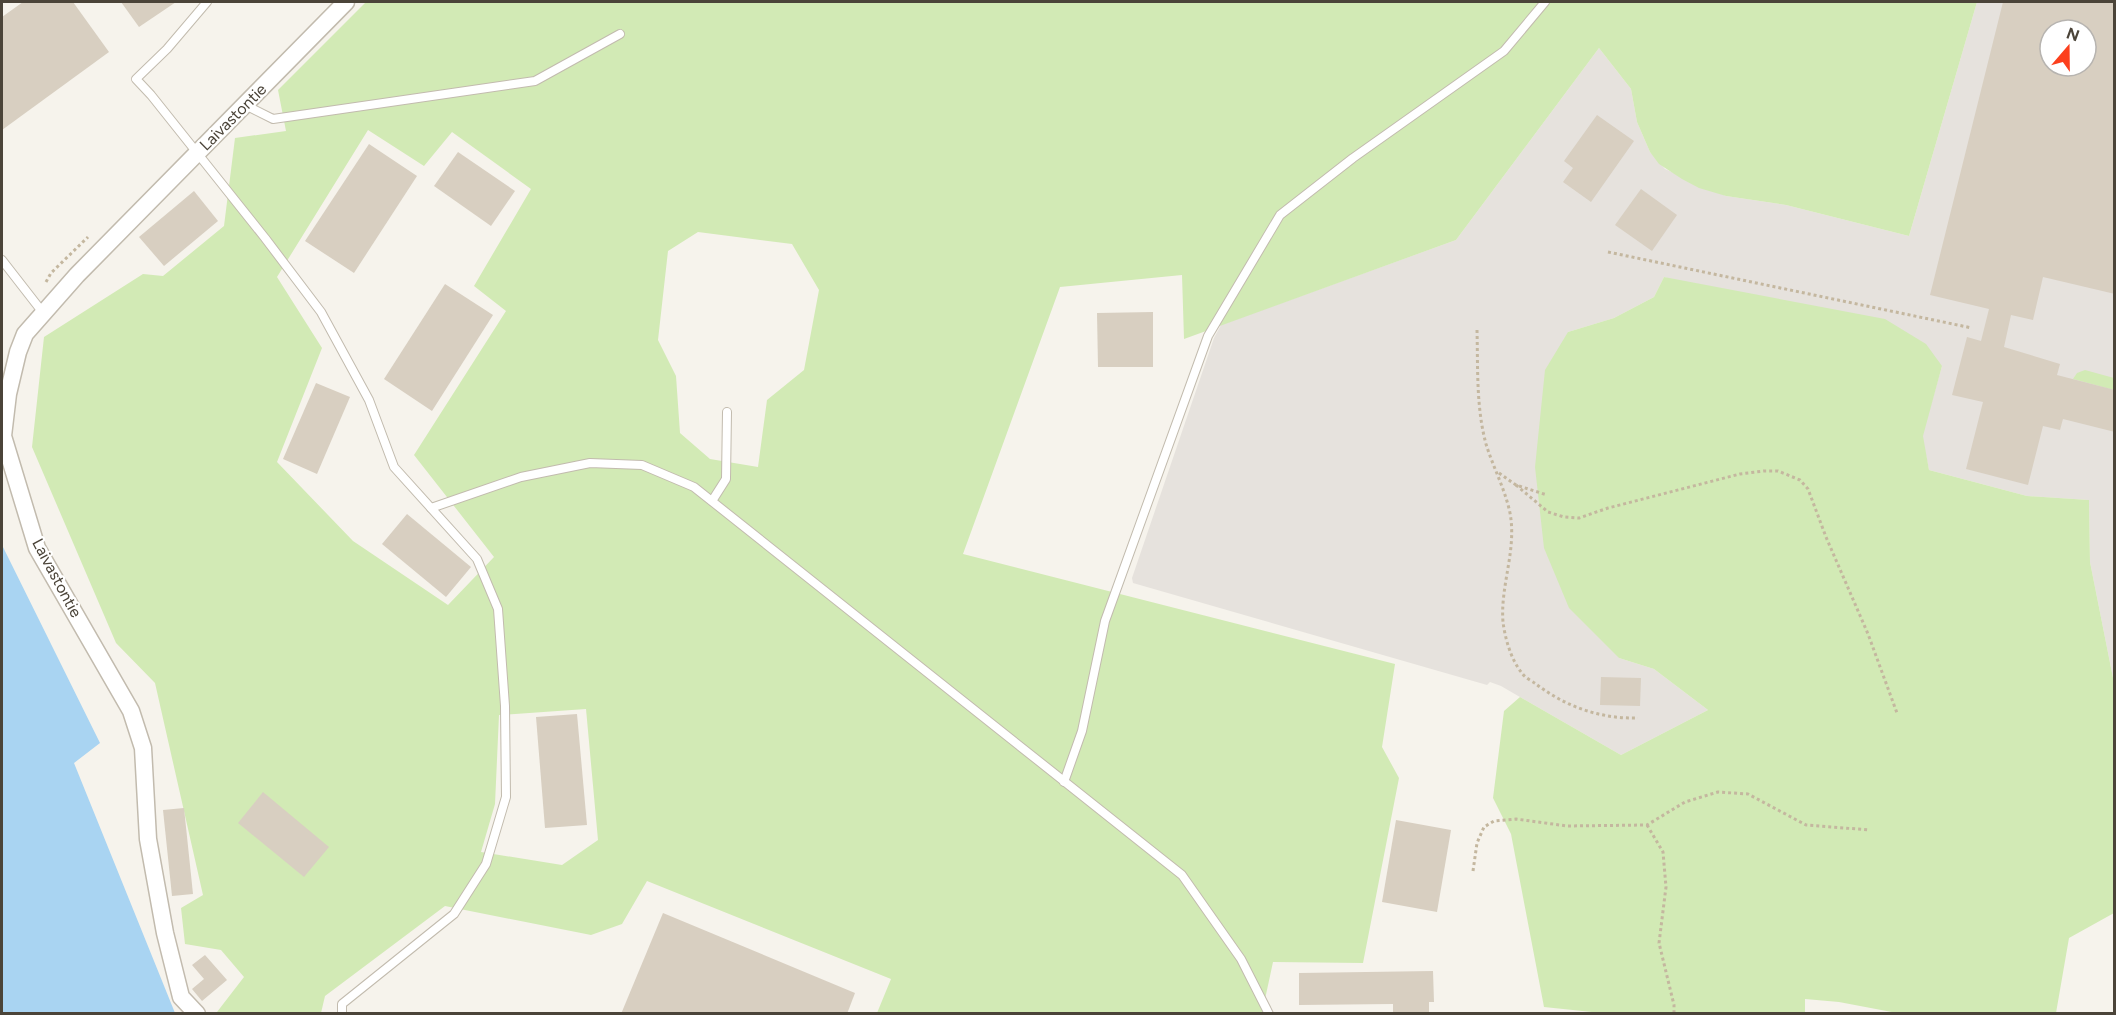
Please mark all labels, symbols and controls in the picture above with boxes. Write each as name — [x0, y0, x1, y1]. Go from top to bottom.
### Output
north arrow — [2038, 18, 2098, 78]
text: N — [2064, 23, 2082, 45]
street label: Laivastontie — [196, 79, 271, 154]
street label: Laivastontie — [28, 535, 86, 621]

